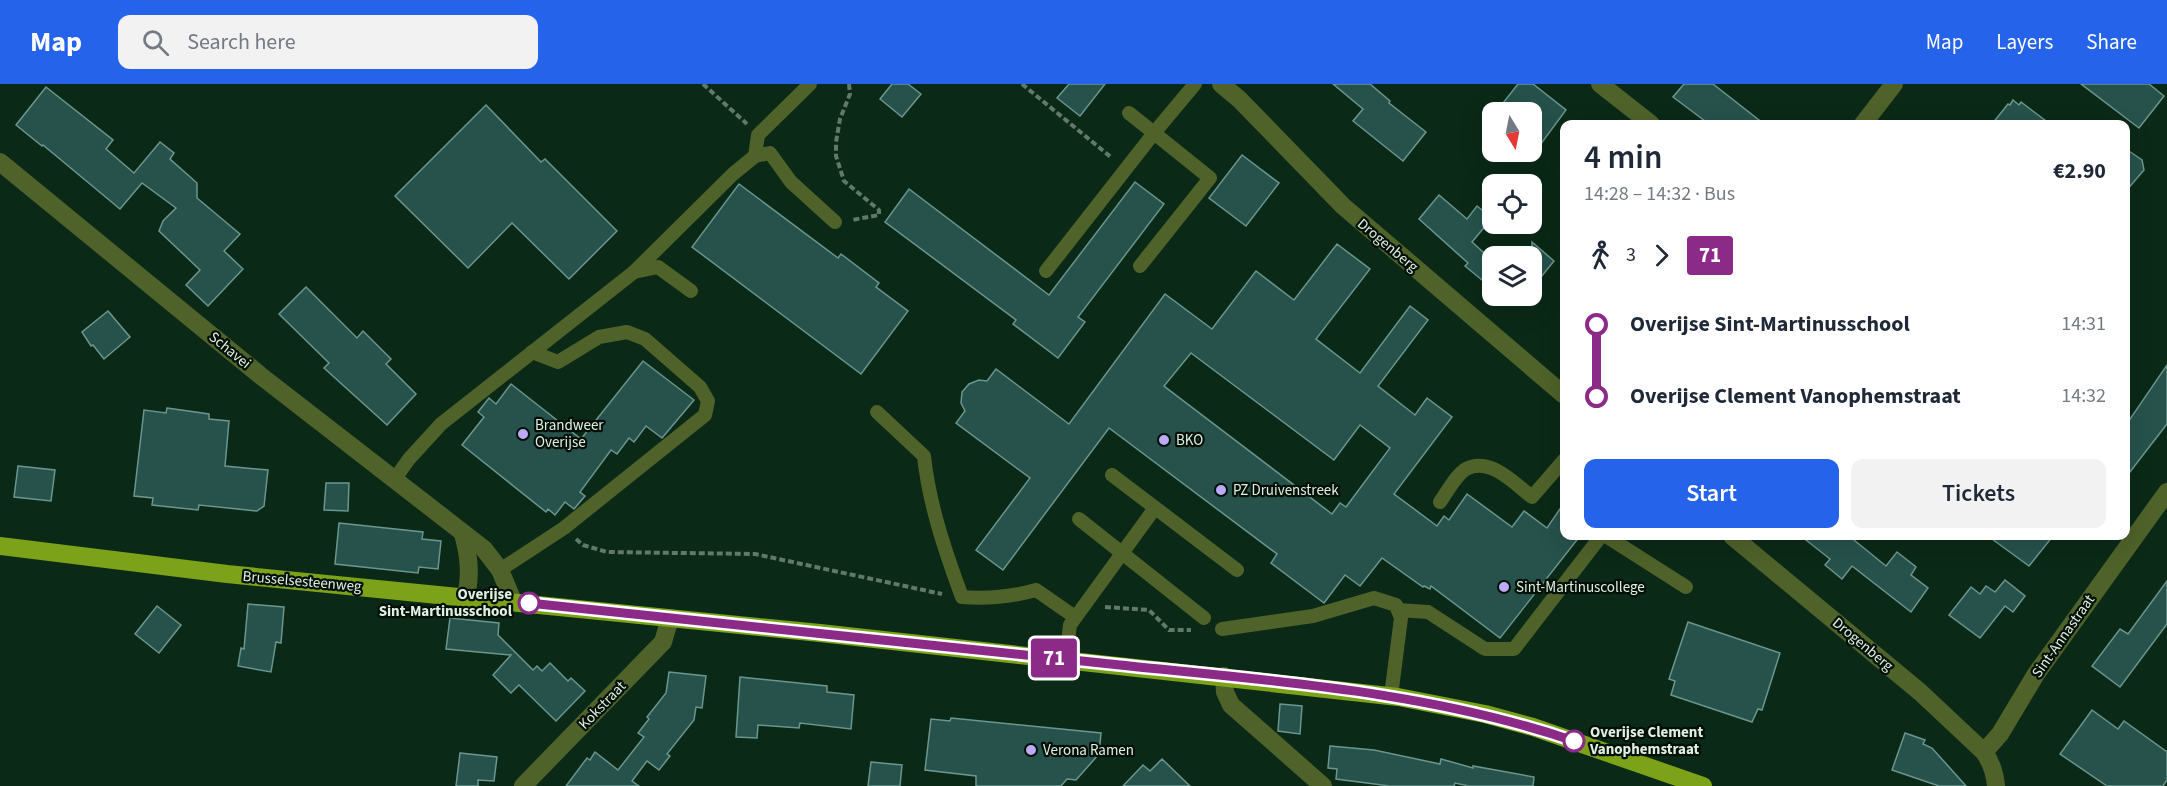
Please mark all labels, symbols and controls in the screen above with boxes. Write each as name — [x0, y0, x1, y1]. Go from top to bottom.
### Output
search box — [118, 15, 538, 69]
text: Map — [30, 22, 82, 62]
icon: search — [139, 26, 172, 59]
text: Search here — [187, 26, 296, 58]
text: Map — [1926, 27, 1963, 57]
text: Layers — [1996, 27, 2053, 57]
text: Share — [2086, 27, 2137, 57]
north arrow — [1482, 102, 1542, 162]
map controls — [1482, 102, 1542, 306]
text: 4 min — [1584, 134, 1662, 181]
text: €2.90 — [2053, 155, 2106, 187]
button: locate — [1482, 174, 1542, 234]
text: 14:28 – 14:32 · Bus — [1584, 180, 1735, 208]
street label: Drogenberg — [1353, 214, 1423, 277]
icon: walk — [1584, 239, 1617, 272]
icon: forward — [1645, 239, 1678, 272]
text: 71 — [1699, 240, 1721, 270]
text: 3 — [1626, 241, 1636, 269]
button: layers — [1482, 246, 1542, 306]
text: Overijse Sint-Martinusschool — [1630, 308, 1910, 340]
text: 14:31 — [2061, 310, 2106, 338]
street label: Schavei — [204, 327, 255, 374]
text: Overijse Clement Vanophemstraat — [1630, 380, 1961, 412]
text: 14:32 — [2061, 382, 2106, 410]
place label: Brandweer Overijse — [535, 415, 604, 453]
marker: Brandweer Overijse — [516, 427, 530, 441]
place label: BKO — [1176, 430, 1203, 451]
marker: BKO — [1157, 433, 1171, 447]
button: Start — [1584, 459, 1839, 528]
button: Tickets — [1851, 459, 2106, 528]
place label: PZ Druivenstreek — [1233, 480, 1339, 501]
marker: PZ Druivenstreek — [1214, 483, 1228, 497]
street label: Brusselsesteenweg — [242, 566, 363, 597]
place label: Sint-Martinuscollege — [1516, 577, 1645, 598]
marker: Sint-Martinuscollege — [1497, 580, 1511, 594]
place label: Overijse Sint-Martinusschool — [379, 584, 513, 622]
street label: Sint-Annastraat — [2027, 590, 2100, 682]
marker: Overijse Sint-Martinusschool — [518, 592, 540, 614]
street label: Drogenberg — [1828, 613, 1898, 676]
line badge: 71 — [1027, 638, 1081, 678]
text: 71 — [1043, 643, 1065, 673]
street label: Kokstraat — [574, 676, 631, 734]
place label: Overijse Clement Vanophemstraat — [1589, 722, 1703, 760]
marker: Overijse Clement Vanophemstraat — [1563, 730, 1585, 752]
place label: Verona Ramen — [1043, 740, 1134, 761]
marker: Verona Ramen — [1024, 743, 1038, 757]

